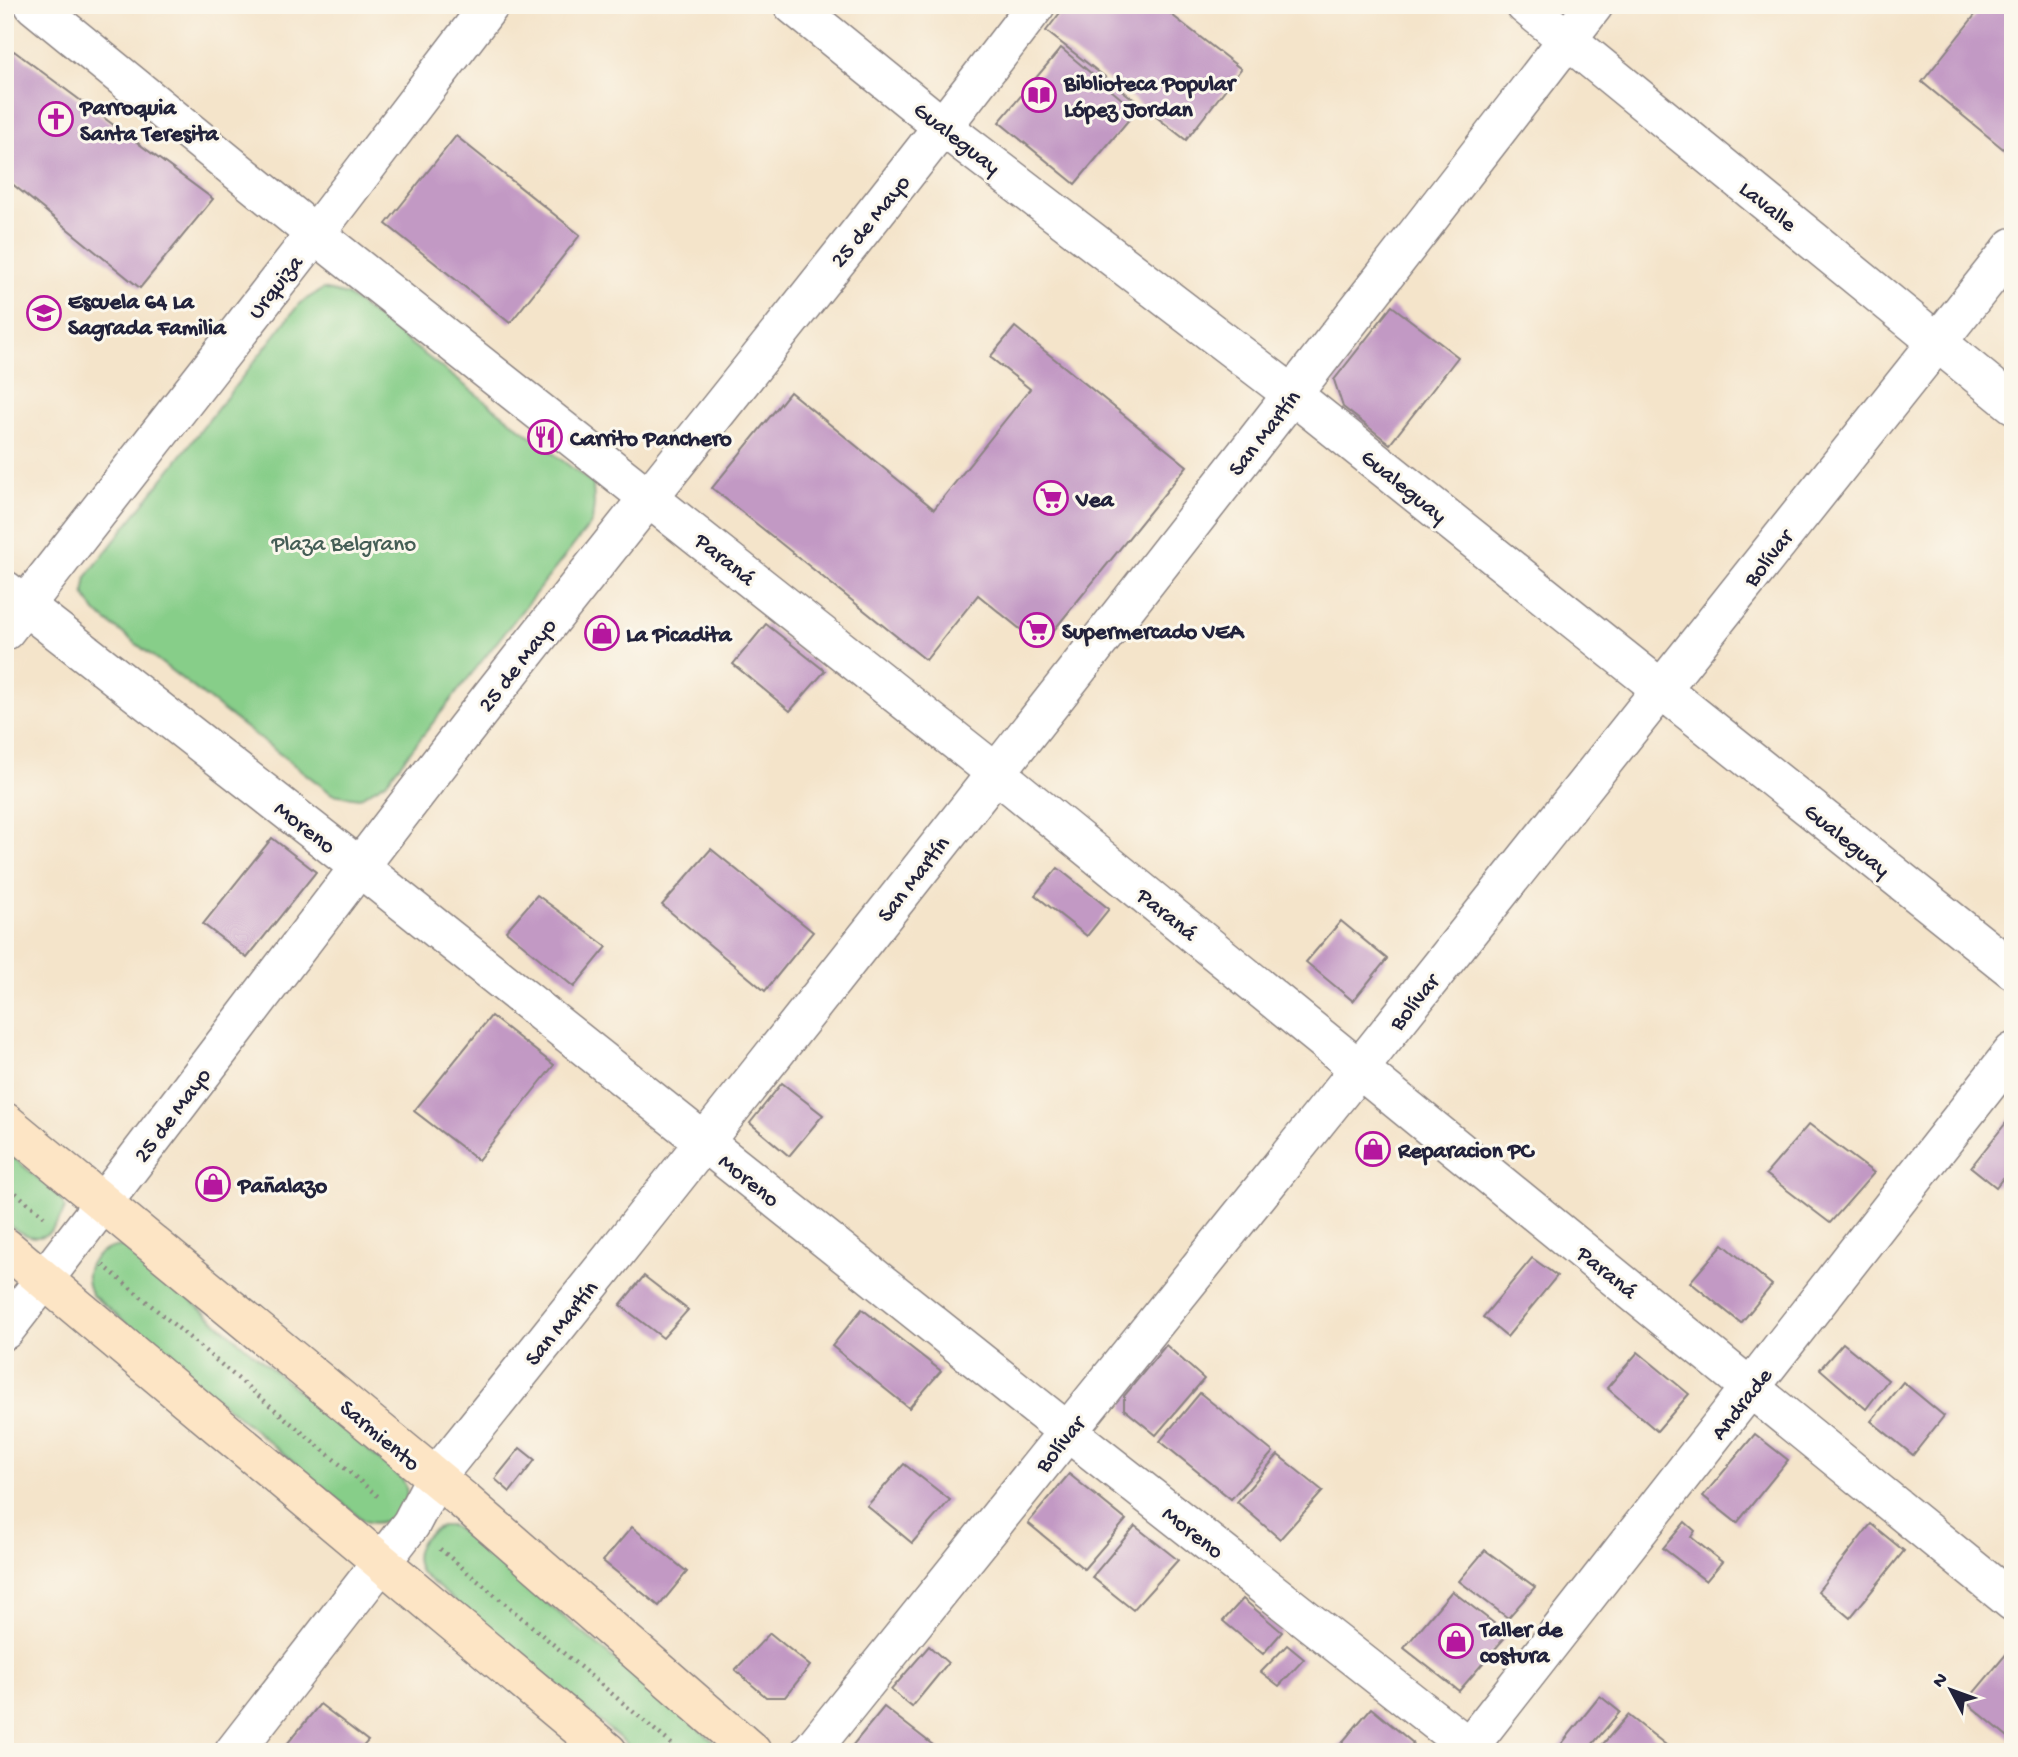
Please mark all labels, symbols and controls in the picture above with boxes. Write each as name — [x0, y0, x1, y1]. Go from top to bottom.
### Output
place label: Biblioteca Popular López Jordan — [1063, 72, 1238, 125]
library icon: Biblioteca Popular López Jordan — [1020, 76, 1058, 114]
place label: Parroquia Santa Teresita — [78, 96, 220, 149]
street label: Gualeguay — [907, 97, 1005, 182]
church icon: Parroquia Santa Teresita — [37, 100, 75, 138]
street label: 25 de Mayo — [826, 170, 917, 274]
street label: Lavalle — [1733, 176, 1802, 240]
street label: Urquiza — [243, 250, 311, 326]
place label: Escuela 64 La Sagrada Familia — [68, 290, 227, 343]
school or university icon: Escuela 64 La Sagrada Familia — [25, 294, 63, 332]
street label: San Martín — [1224, 386, 1308, 483]
restaurant icon: Carrito Panchero — [526, 418, 564, 456]
place label: Carrito Panchero — [570, 427, 732, 454]
street label: Gualeguay — [1354, 445, 1451, 531]
supermarket icon: Vea — [1032, 479, 1070, 517]
place label: Vea — [1075, 488, 1115, 515]
street label: Bolívar — [1739, 524, 1801, 594]
street label: Paraná — [687, 528, 760, 594]
park label: Plaza Belgrano — [271, 532, 416, 559]
supermarket icon: Supermercado VEA — [1018, 611, 1056, 649]
street label: 25 de Mayo — [474, 614, 564, 718]
shop icon: La Picadita — [583, 614, 621, 652]
place label: Supermercado VEA — [1062, 620, 1245, 647]
place label: La Picadita — [626, 623, 733, 650]
street label: Moreno — [268, 796, 340, 861]
street label: Gualeguay — [1797, 799, 1894, 885]
street label: San Martín — [873, 832, 957, 929]
street label: Paraná — [1129, 883, 1202, 949]
street label: Bolívar — [1384, 968, 1448, 1038]
street label: 25 de Mayo — [129, 1063, 218, 1169]
shop icon: Reparacion PC — [1354, 1130, 1392, 1168]
place label: Reparacion PC — [1397, 1139, 1536, 1166]
street label: Moreno — [712, 1149, 784, 1215]
shop icon: Pañalazo — [194, 1165, 232, 1203]
place label: Pañalazo — [236, 1174, 327, 1201]
street label: Paraná — [1569, 1241, 1642, 1307]
street label: San Martín — [520, 1276, 605, 1372]
street label: Andrade — [1706, 1363, 1780, 1447]
street label: Sarmiento — [333, 1395, 425, 1478]
street label: Bolívar — [1030, 1410, 1094, 1480]
street label: Moreno — [1156, 1501, 1228, 1566]
place label: Taller de costura — [1478, 1618, 1564, 1671]
shop icon: Taller de costura — [1437, 1622, 1475, 1660]
north arrow — [1916, 1656, 1986, 1726]
text: N — [1928, 1669, 1954, 1693]

